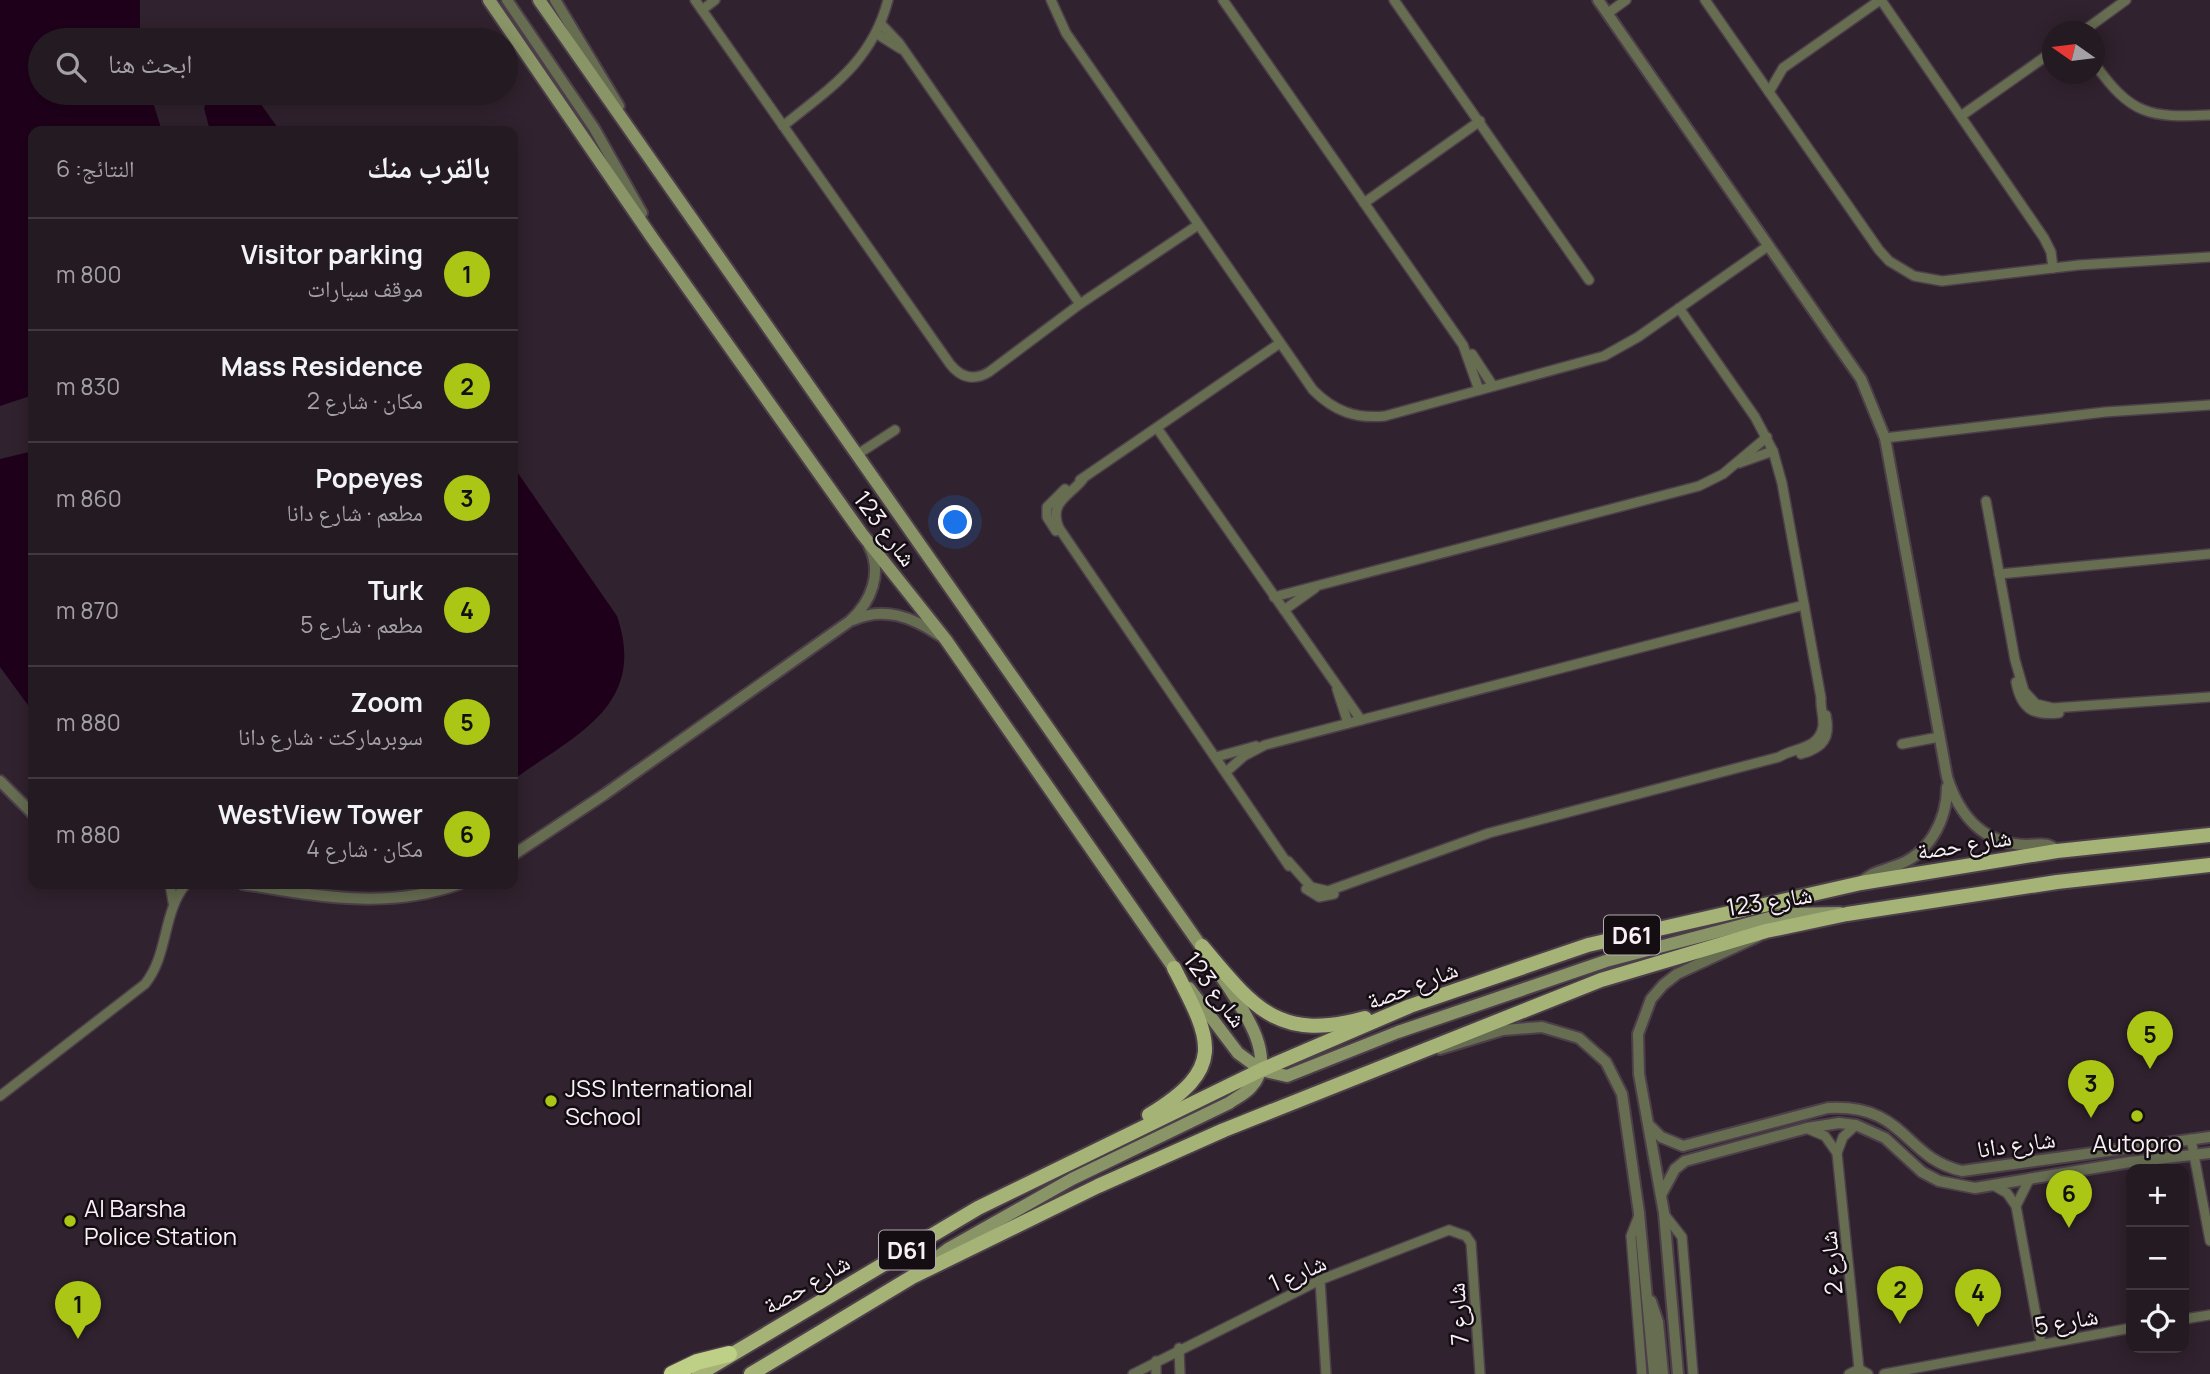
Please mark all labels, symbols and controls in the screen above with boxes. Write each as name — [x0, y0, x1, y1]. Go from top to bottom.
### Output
north arrow — [2042, 21, 2105, 84]
search box — [28, 28, 518, 105]
text: ابحث هنا — [108, 45, 192, 81]
icon: search — [52, 48, 90, 86]
text: بالقرب منك — [367, 146, 490, 187]
text: النتائج: 6 — [56, 152, 135, 184]
text: Visitor parking — [241, 236, 423, 272]
text: 800 m — [56, 258, 122, 290]
text: 1 — [462, 258, 472, 290]
text: موقف سيارات — [307, 272, 423, 304]
text: Mass Residence — [221, 348, 423, 384]
text: 830 m — [56, 370, 120, 402]
text: 2 — [460, 370, 474, 402]
text: مكان · شارع 2 — [307, 384, 423, 416]
text: Popeyes — [315, 460, 423, 496]
text: 860 m — [56, 482, 122, 514]
text: 3 — [460, 482, 474, 514]
street label: شارع 123 — [847, 483, 925, 573]
text: مطعم · شارع دانا — [287, 496, 423, 528]
your location — [938, 505, 972, 539]
text: Turk — [368, 572, 423, 608]
text: 870 m — [56, 594, 119, 626]
text: 4 — [460, 594, 474, 626]
text: مطعم · شارع 5 — [300, 608, 423, 640]
text: Zoom — [350, 684, 423, 720]
text: 880 m — [56, 706, 121, 738]
text: 5 — [460, 706, 474, 738]
text: سوبرماركت · شارع دانا — [238, 720, 423, 752]
text: WestView Tower — [218, 796, 423, 832]
text: 880 m — [56, 818, 121, 850]
text: 6 — [460, 818, 474, 850]
street label: شارع حصة — [1914, 819, 2014, 867]
text: مكان · شارع 4 — [306, 832, 423, 864]
street label: شارع 123 — [1724, 877, 1814, 923]
road number: D61 — [1604, 916, 1660, 954]
street label: شارع 123 — [1177, 944, 1255, 1034]
street label: شارع حصة — [1362, 952, 1462, 1016]
pin: 5 — [2127, 1011, 2173, 1069]
pin: 3 — [2068, 1060, 2114, 1118]
place label: JSS International School — [565, 1071, 753, 1132]
marker: JSS International School — [543, 1093, 559, 1109]
marker: Autopro — [2129, 1108, 2145, 1124]
street label: شارع دانا — [1975, 1121, 2057, 1165]
place label: Autopro — [2092, 1126, 2182, 1159]
map controls — [2126, 1164, 2189, 1353]
button: + — [2126, 1164, 2189, 1227]
pin: 6 — [2046, 1170, 2092, 1228]
place label: Al Barsha Police Station — [84, 1191, 237, 1252]
marker: Al Barsha Police Station — [62, 1213, 78, 1229]
button: − — [2126, 1227, 2189, 1290]
street label: شارع 2 — [1810, 1229, 1850, 1297]
road number: D61 — [879, 1231, 935, 1270]
street label: شارع حصة — [757, 1245, 855, 1321]
street label: شارع 1 — [1263, 1245, 1331, 1299]
pin: 2 — [1877, 1266, 1923, 1324]
pin: 4 — [1955, 1269, 2001, 1327]
pin: 1 — [55, 1281, 101, 1339]
street label: شارع 7 — [1438, 1282, 1476, 1346]
button: locate — [2126, 1290, 2189, 1353]
street label: شارع 5 — [2031, 1298, 2101, 1342]

